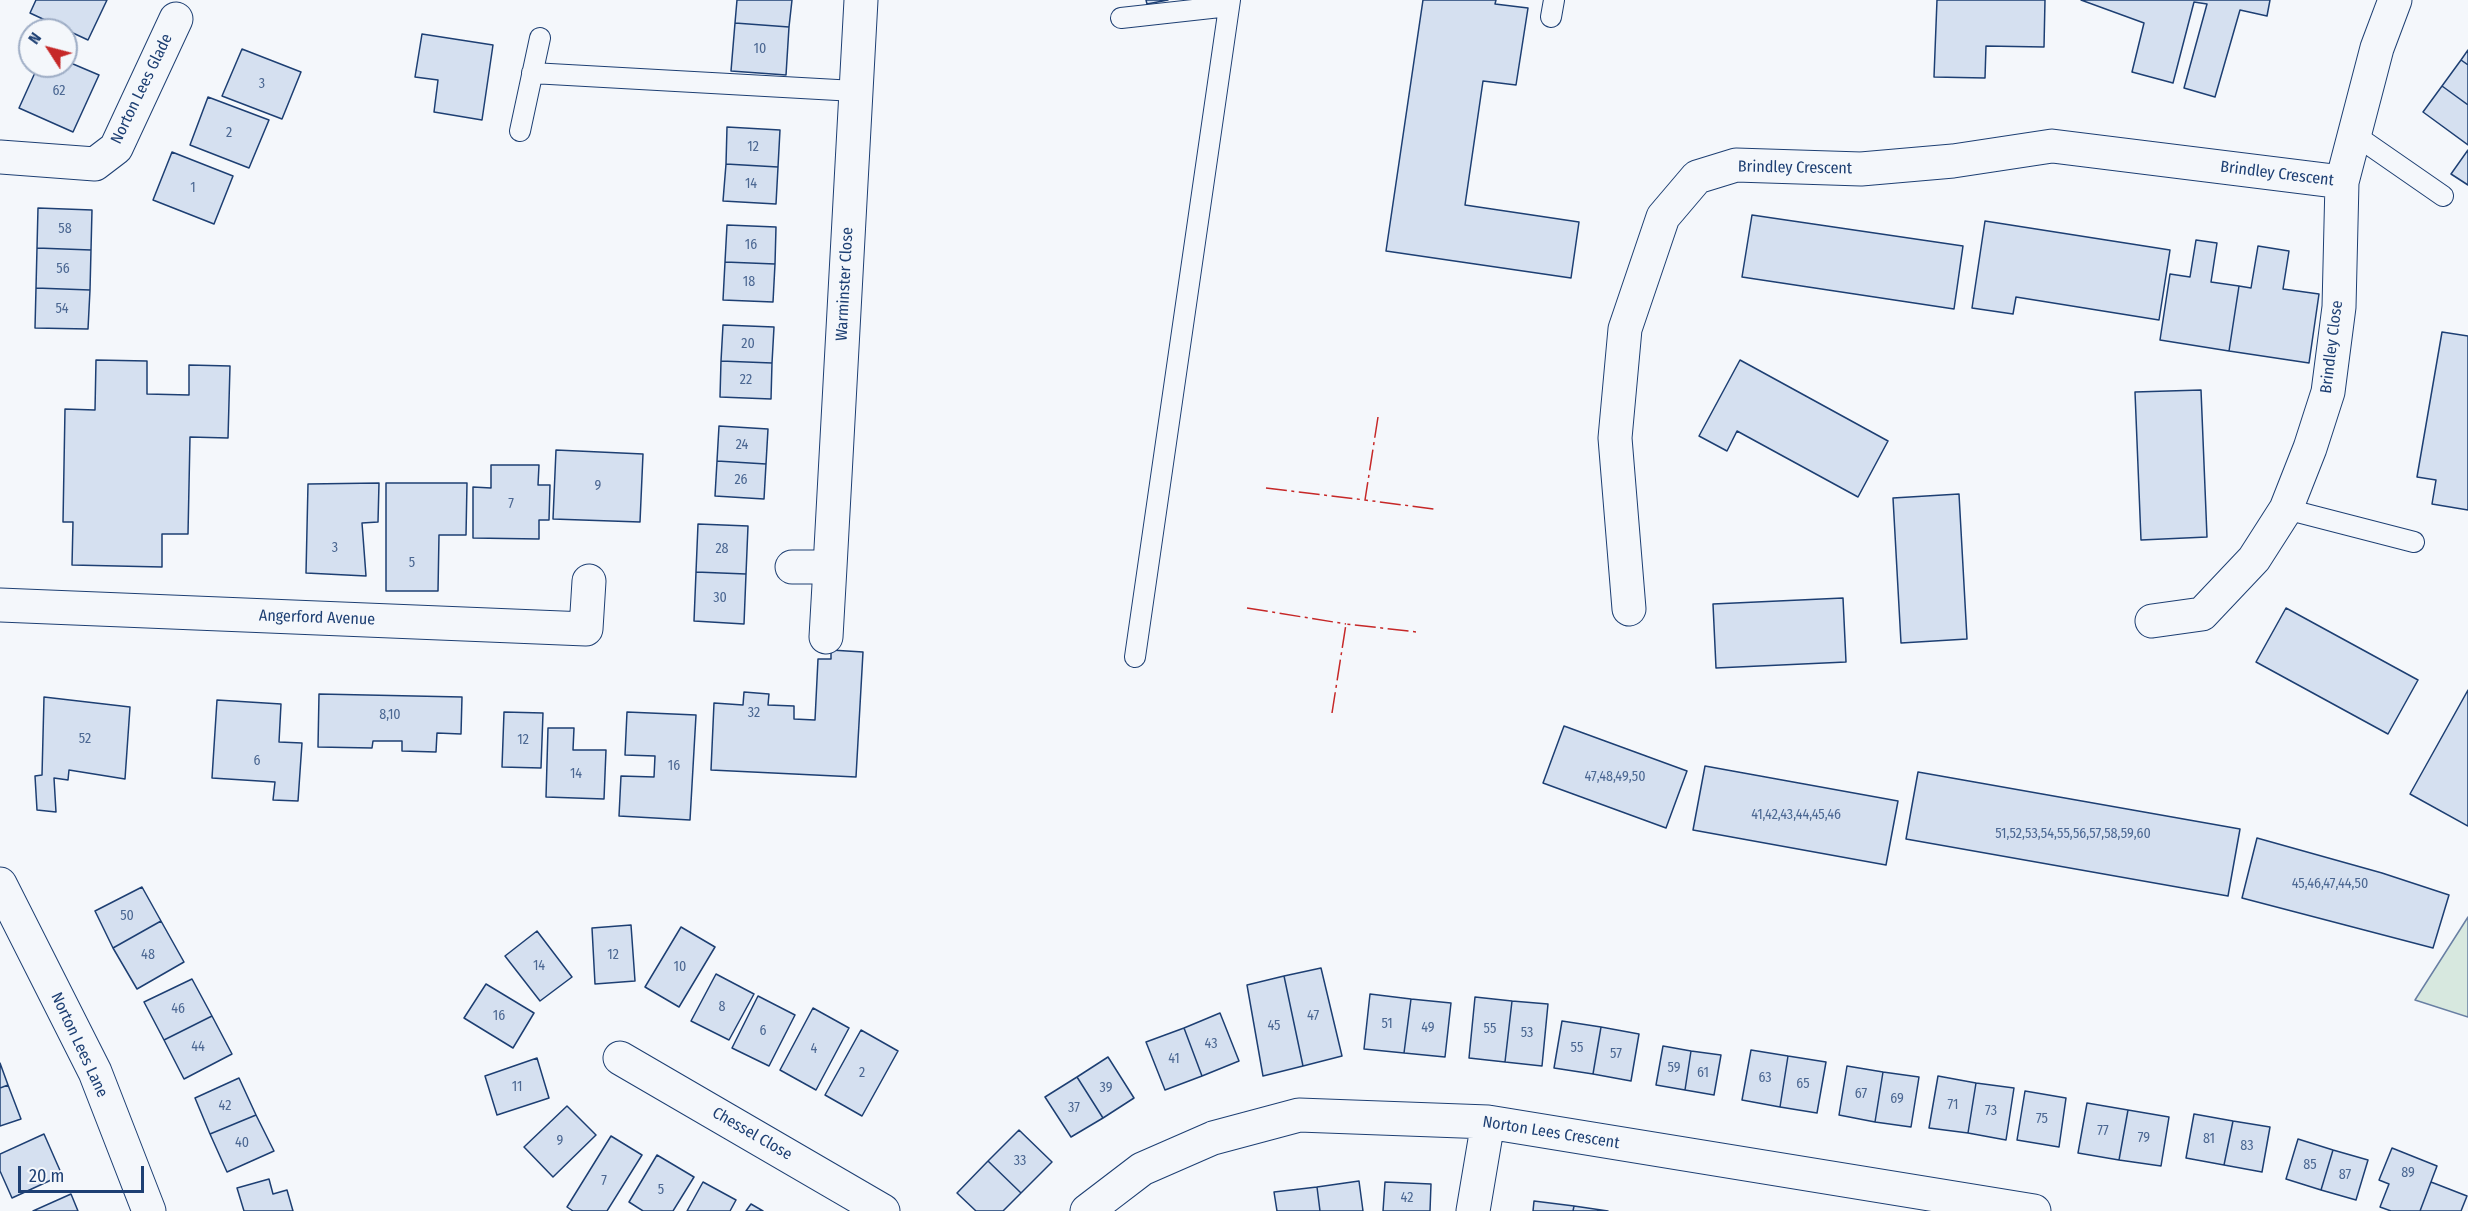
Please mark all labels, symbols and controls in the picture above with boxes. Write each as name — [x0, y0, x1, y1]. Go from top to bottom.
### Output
north arrow — [18, 18, 78, 78]
text: N — [24, 29, 45, 48]
street label: Norton Lees Glade — [107, 31, 177, 147]
house number: 10 — [754, 41, 766, 57]
house number: 3 — [259, 76, 265, 92]
house number: 62 — [53, 83, 65, 99]
house number: 2 — [226, 125, 232, 141]
house number: 12 — [747, 139, 759, 155]
street label: Brindley Crescent — [1738, 157, 1852, 179]
street label: Brindley Crescent — [2219, 158, 2335, 190]
house number: 14 — [745, 176, 757, 192]
house number: 1 — [190, 180, 196, 196]
house number: 58 — [58, 221, 72, 237]
street label: Warminster Close — [832, 227, 858, 341]
house number: 16 — [745, 237, 757, 253]
house number: 56 — [56, 261, 70, 277]
house number: 18 — [743, 274, 755, 290]
street label: Brindley Close — [2317, 299, 2347, 395]
house number: 54 — [55, 301, 69, 317]
house number: 20 — [741, 336, 755, 352]
house number: 22 — [740, 372, 752, 388]
house number: 24 — [736, 437, 748, 453]
house number: 26 — [734, 472, 748, 488]
house number: 9 — [595, 478, 601, 494]
house number: 7 — [508, 496, 514, 512]
house number: 3 — [332, 540, 338, 556]
house number: 28 — [715, 541, 729, 557]
house number: 5 — [409, 555, 415, 571]
house number: 30 — [713, 590, 727, 606]
street label: Angerford Avenue — [259, 606, 375, 630]
house number: 32 — [748, 705, 760, 721]
house number: 8,10 — [379, 707, 401, 723]
house number: 52 — [79, 731, 91, 747]
house number: 12 — [517, 732, 529, 748]
house number: 6 — [254, 753, 260, 769]
house number: 16 — [668, 758, 680, 774]
house number: 14 — [570, 766, 582, 782]
house number: 47,48,49,50 — [1585, 769, 1645, 785]
house number: 41,42,43,44,45,46 — [1751, 807, 1841, 823]
house number: 51,52,53,54,55,56,57,58,59,60 — [1995, 826, 2151, 842]
house number: 45,46,47,44,50 — [2292, 876, 2368, 892]
house number: 50 — [120, 908, 134, 924]
house number: 48 — [141, 947, 155, 963]
house number: 12 — [607, 947, 619, 963]
house number: 14 — [533, 958, 545, 974]
house number: 10 — [674, 959, 686, 975]
street label: Norton Lees Lane — [46, 989, 112, 1101]
house number: 8 — [719, 999, 725, 1015]
house number: 46 — [171, 1001, 185, 1017]
house number: 16 — [493, 1008, 505, 1024]
house number: 47 — [1307, 1008, 1319, 1024]
house number: 51 — [1381, 1016, 1393, 1032]
house number: 45 — [1267, 1018, 1281, 1034]
house number: 49 — [1421, 1020, 1435, 1036]
house number: 55 — [1484, 1021, 1496, 1037]
house number: 6 — [760, 1023, 766, 1039]
house number: 53 — [1521, 1025, 1533, 1041]
house number: 43 — [1205, 1036, 1217, 1052]
house number: 44 — [191, 1039, 205, 1055]
house number: 55 — [1571, 1040, 1583, 1056]
house number: 4 — [811, 1041, 817, 1057]
house number: 57 — [1610, 1046, 1622, 1062]
house number: 41 — [1168, 1051, 1180, 1067]
house number: 59 — [1667, 1060, 1681, 1076]
house number: 2 — [859, 1065, 865, 1081]
house number: 61 — [1697, 1065, 1709, 1081]
house number: 63 — [1758, 1070, 1772, 1086]
house number: 65 — [1796, 1076, 1810, 1092]
house number: 11 — [512, 1079, 522, 1095]
house number: 39 — [1100, 1080, 1112, 1096]
house number: 67 — [1855, 1086, 1867, 1102]
house number: 69 — [1890, 1091, 1904, 1107]
house number: 71 — [1948, 1097, 1958, 1113]
house number: 42 — [219, 1098, 231, 1114]
house number: 37 — [1068, 1100, 1080, 1116]
street label: Chessel Close — [709, 1103, 795, 1165]
house number: 73 — [1985, 1103, 1997, 1119]
house number: 75 — [2036, 1111, 2048, 1127]
street label: Norton Lees Crescent — [1481, 1113, 1621, 1153]
house number: 77 — [2097, 1123, 2109, 1139]
house number: 79 — [2138, 1130, 2150, 1146]
house number: 81 — [2203, 1131, 2215, 1147]
house number: 9 — [557, 1133, 563, 1149]
house number: 40 — [235, 1135, 249, 1151]
house number: 83 — [2240, 1138, 2254, 1154]
house number: 33 — [1014, 1153, 1026, 1169]
scale bar — [21, 1154, 147, 1192]
house number: 85 — [2303, 1157, 2317, 1173]
text: 20 m — [29, 1165, 64, 1187]
house number: 89 — [2401, 1165, 2415, 1181]
house number: 87 — [2339, 1167, 2351, 1183]
house number: 7 — [601, 1173, 607, 1189]
house number: 5 — [658, 1182, 664, 1198]
house number: 42 — [1401, 1190, 1413, 1206]

